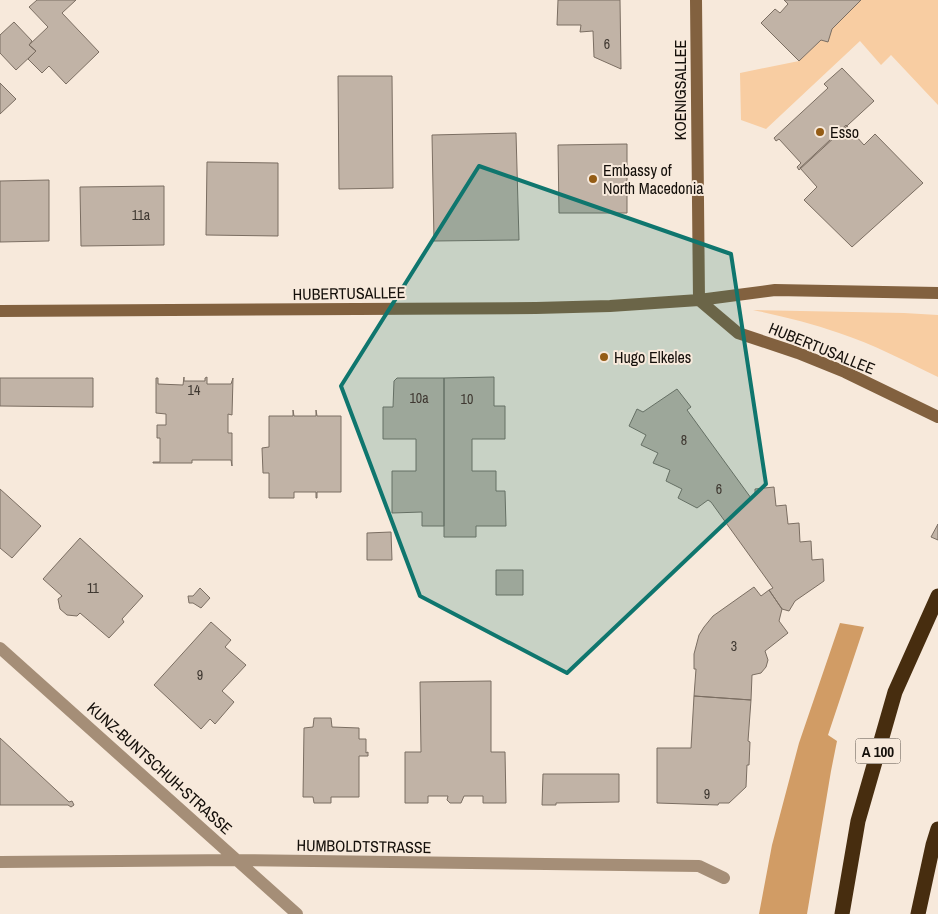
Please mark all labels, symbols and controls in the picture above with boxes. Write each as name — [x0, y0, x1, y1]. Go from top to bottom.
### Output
house number: 6 — [604, 35, 610, 53]
street label: KOENIGSALLEE — [669, 40, 691, 140]
place label: Esso — [830, 121, 859, 143]
marker: Esso — [814, 126, 826, 138]
place label: Embassy of North Macedonia — [603, 159, 704, 199]
marker: Embassy of North Macedonia — [587, 173, 599, 185]
house number: 11a — [132, 206, 151, 224]
street label: HUBERTUSALLEE — [292, 281, 406, 305]
street label: HUBERTUSALLEE — [766, 317, 878, 379]
place label: Hugo Elkeles — [614, 346, 691, 368]
marker: Hugo Elkeles — [598, 351, 610, 363]
house number: 14 — [188, 381, 201, 399]
house number: 10a — [409, 389, 429, 407]
house number: 10 — [461, 390, 473, 408]
house number: 8 — [681, 431, 687, 449]
house number: 6 — [716, 480, 722, 498]
house number: 11 — [87, 579, 100, 597]
house number: 3 — [731, 637, 737, 655]
house number: 9 — [197, 666, 203, 684]
street label: KUNZ-BUNTSCHUH-STRASSE — [83, 697, 237, 839]
road number: A 100 — [856, 738, 900, 764]
house number: 9 — [704, 785, 710, 803]
street label: HUMBOLDTSTRASSE — [296, 834, 432, 858]

